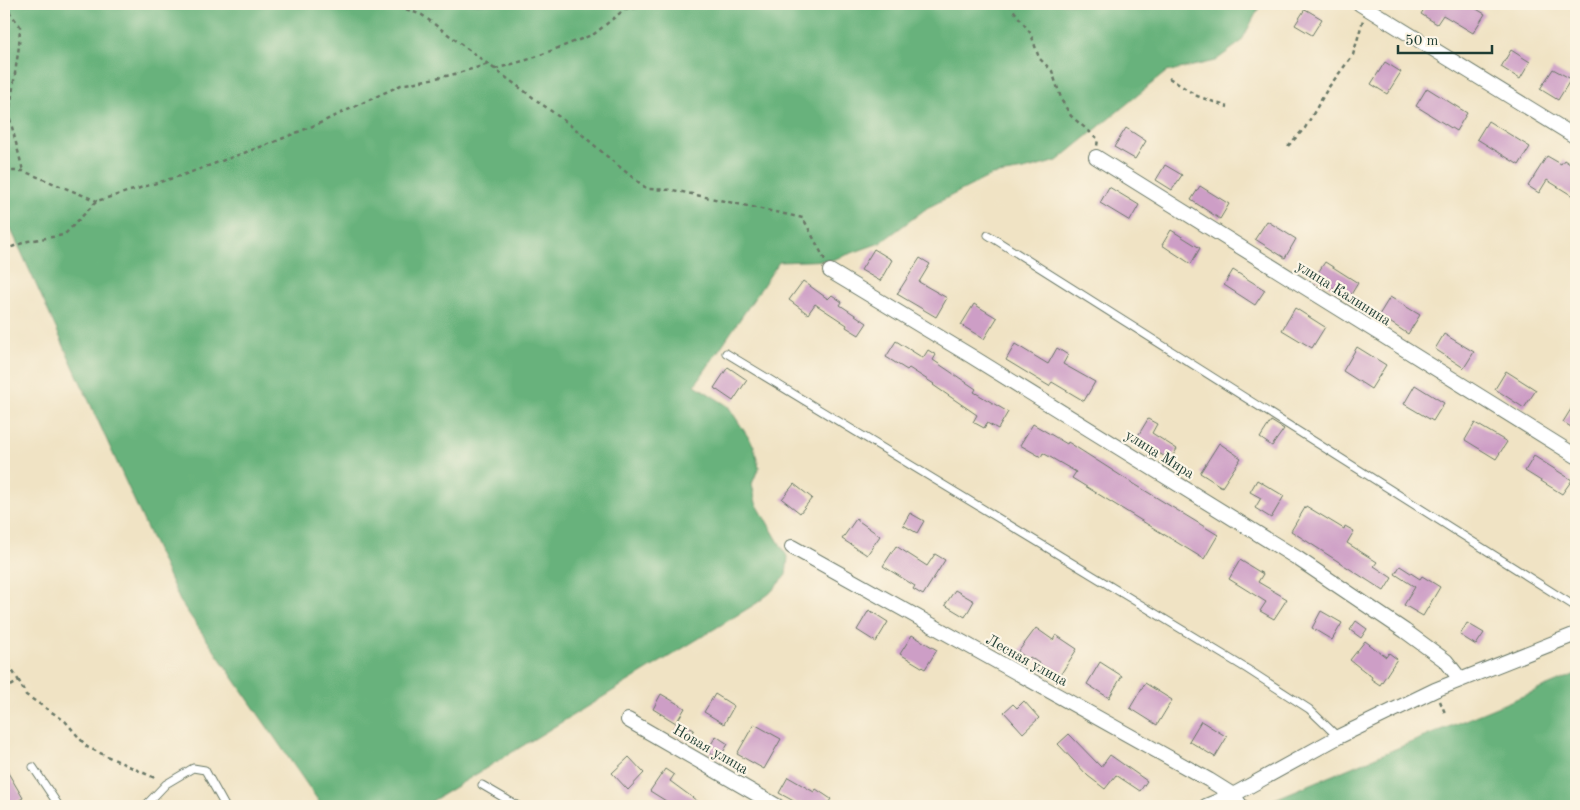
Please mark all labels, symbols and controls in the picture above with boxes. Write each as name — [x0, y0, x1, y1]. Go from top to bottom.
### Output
scale bar — [1398, 22, 1491, 54]
text: 50 m — [1405, 34, 1439, 49]
street label: улица Калинина — [1293, 259, 1394, 330]
street label: улица Мира — [1122, 428, 1197, 483]
street label: Лесная улица — [983, 633, 1070, 690]
street label: Новая улица — [670, 723, 751, 778]

